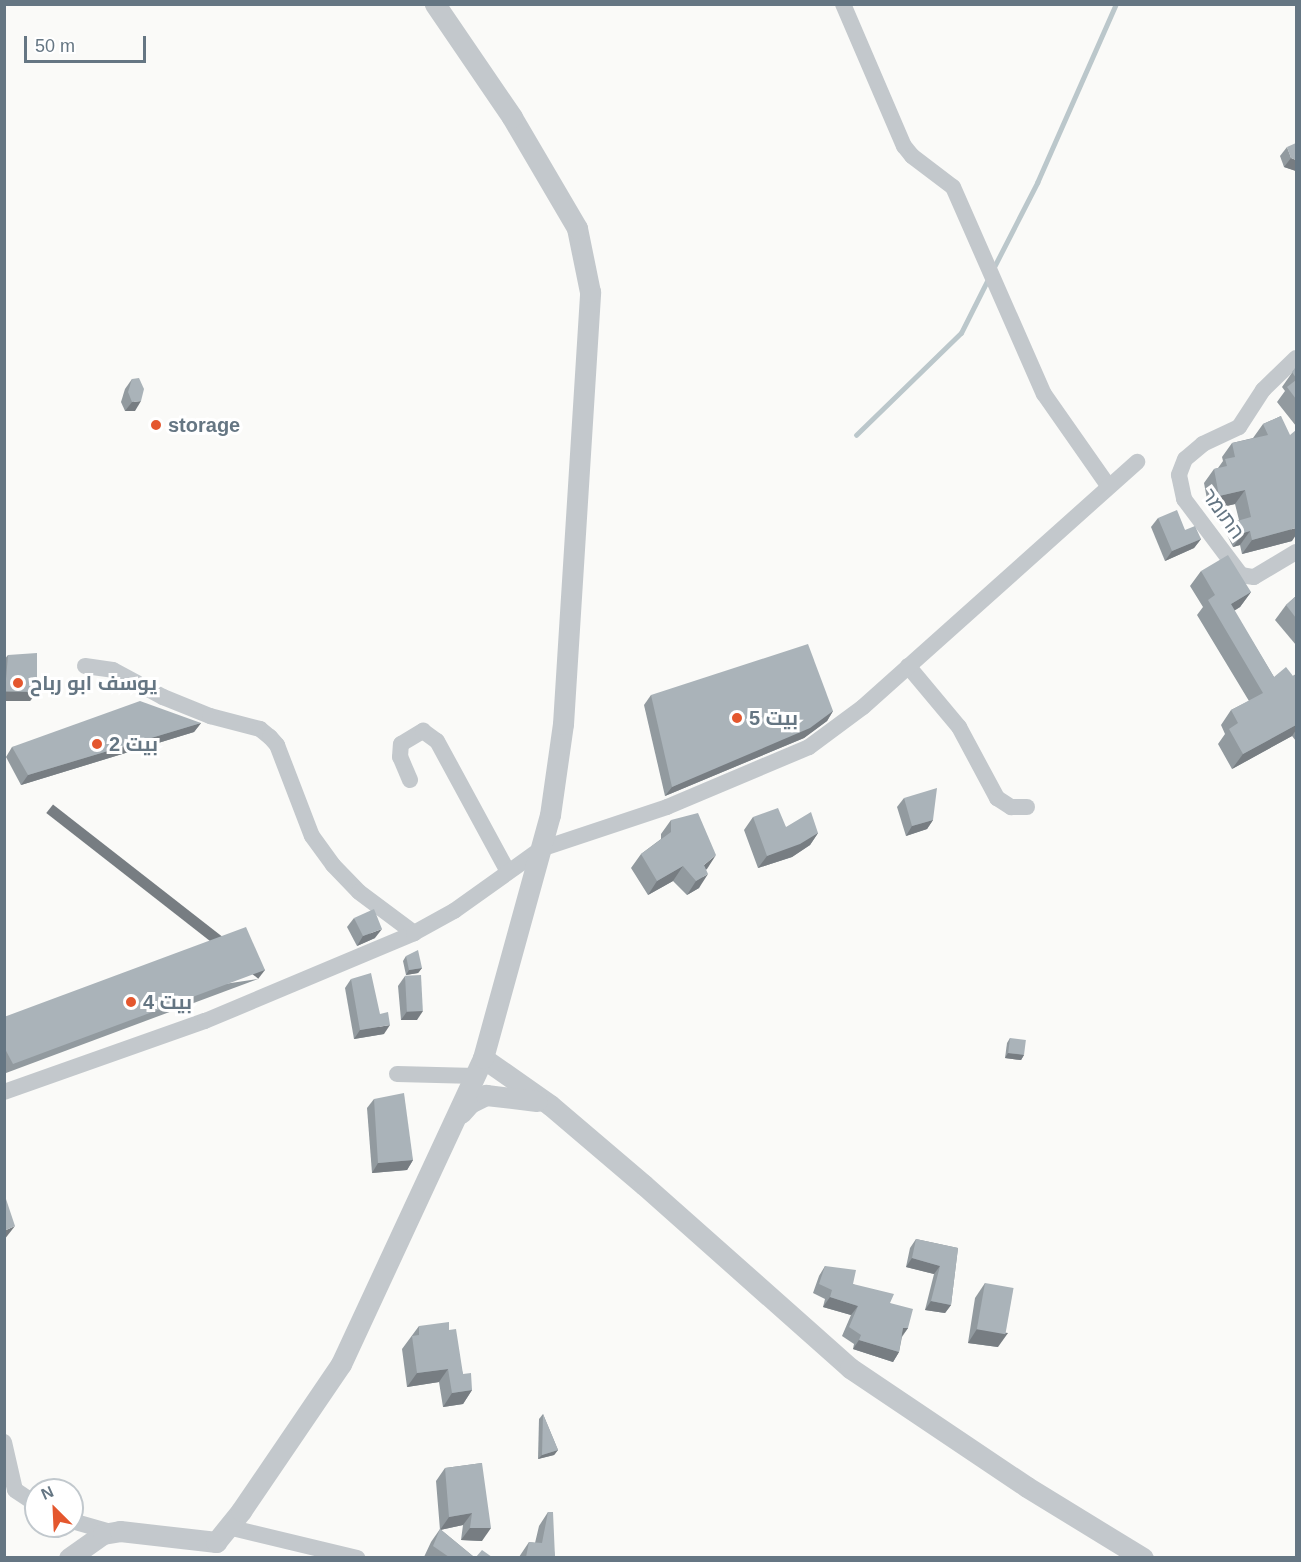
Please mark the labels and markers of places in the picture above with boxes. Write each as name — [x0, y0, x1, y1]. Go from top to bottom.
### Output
place label: storage — [168, 413, 240, 437]
marker: storage — [149, 418, 163, 432]
place label: يوسف ابو رباح — [30, 671, 157, 695]
marker: يوسف ابو رباح — [11, 676, 25, 690]
place label: بيت 5 — [749, 706, 798, 730]
marker: بيت 5 — [730, 711, 744, 725]
place label: بيت 2 — [109, 732, 158, 756]
marker: بيت 2 — [90, 737, 104, 751]
place label: بيت 4 — [143, 990, 192, 1014]
marker: بيت 4 — [124, 995, 138, 1009]

